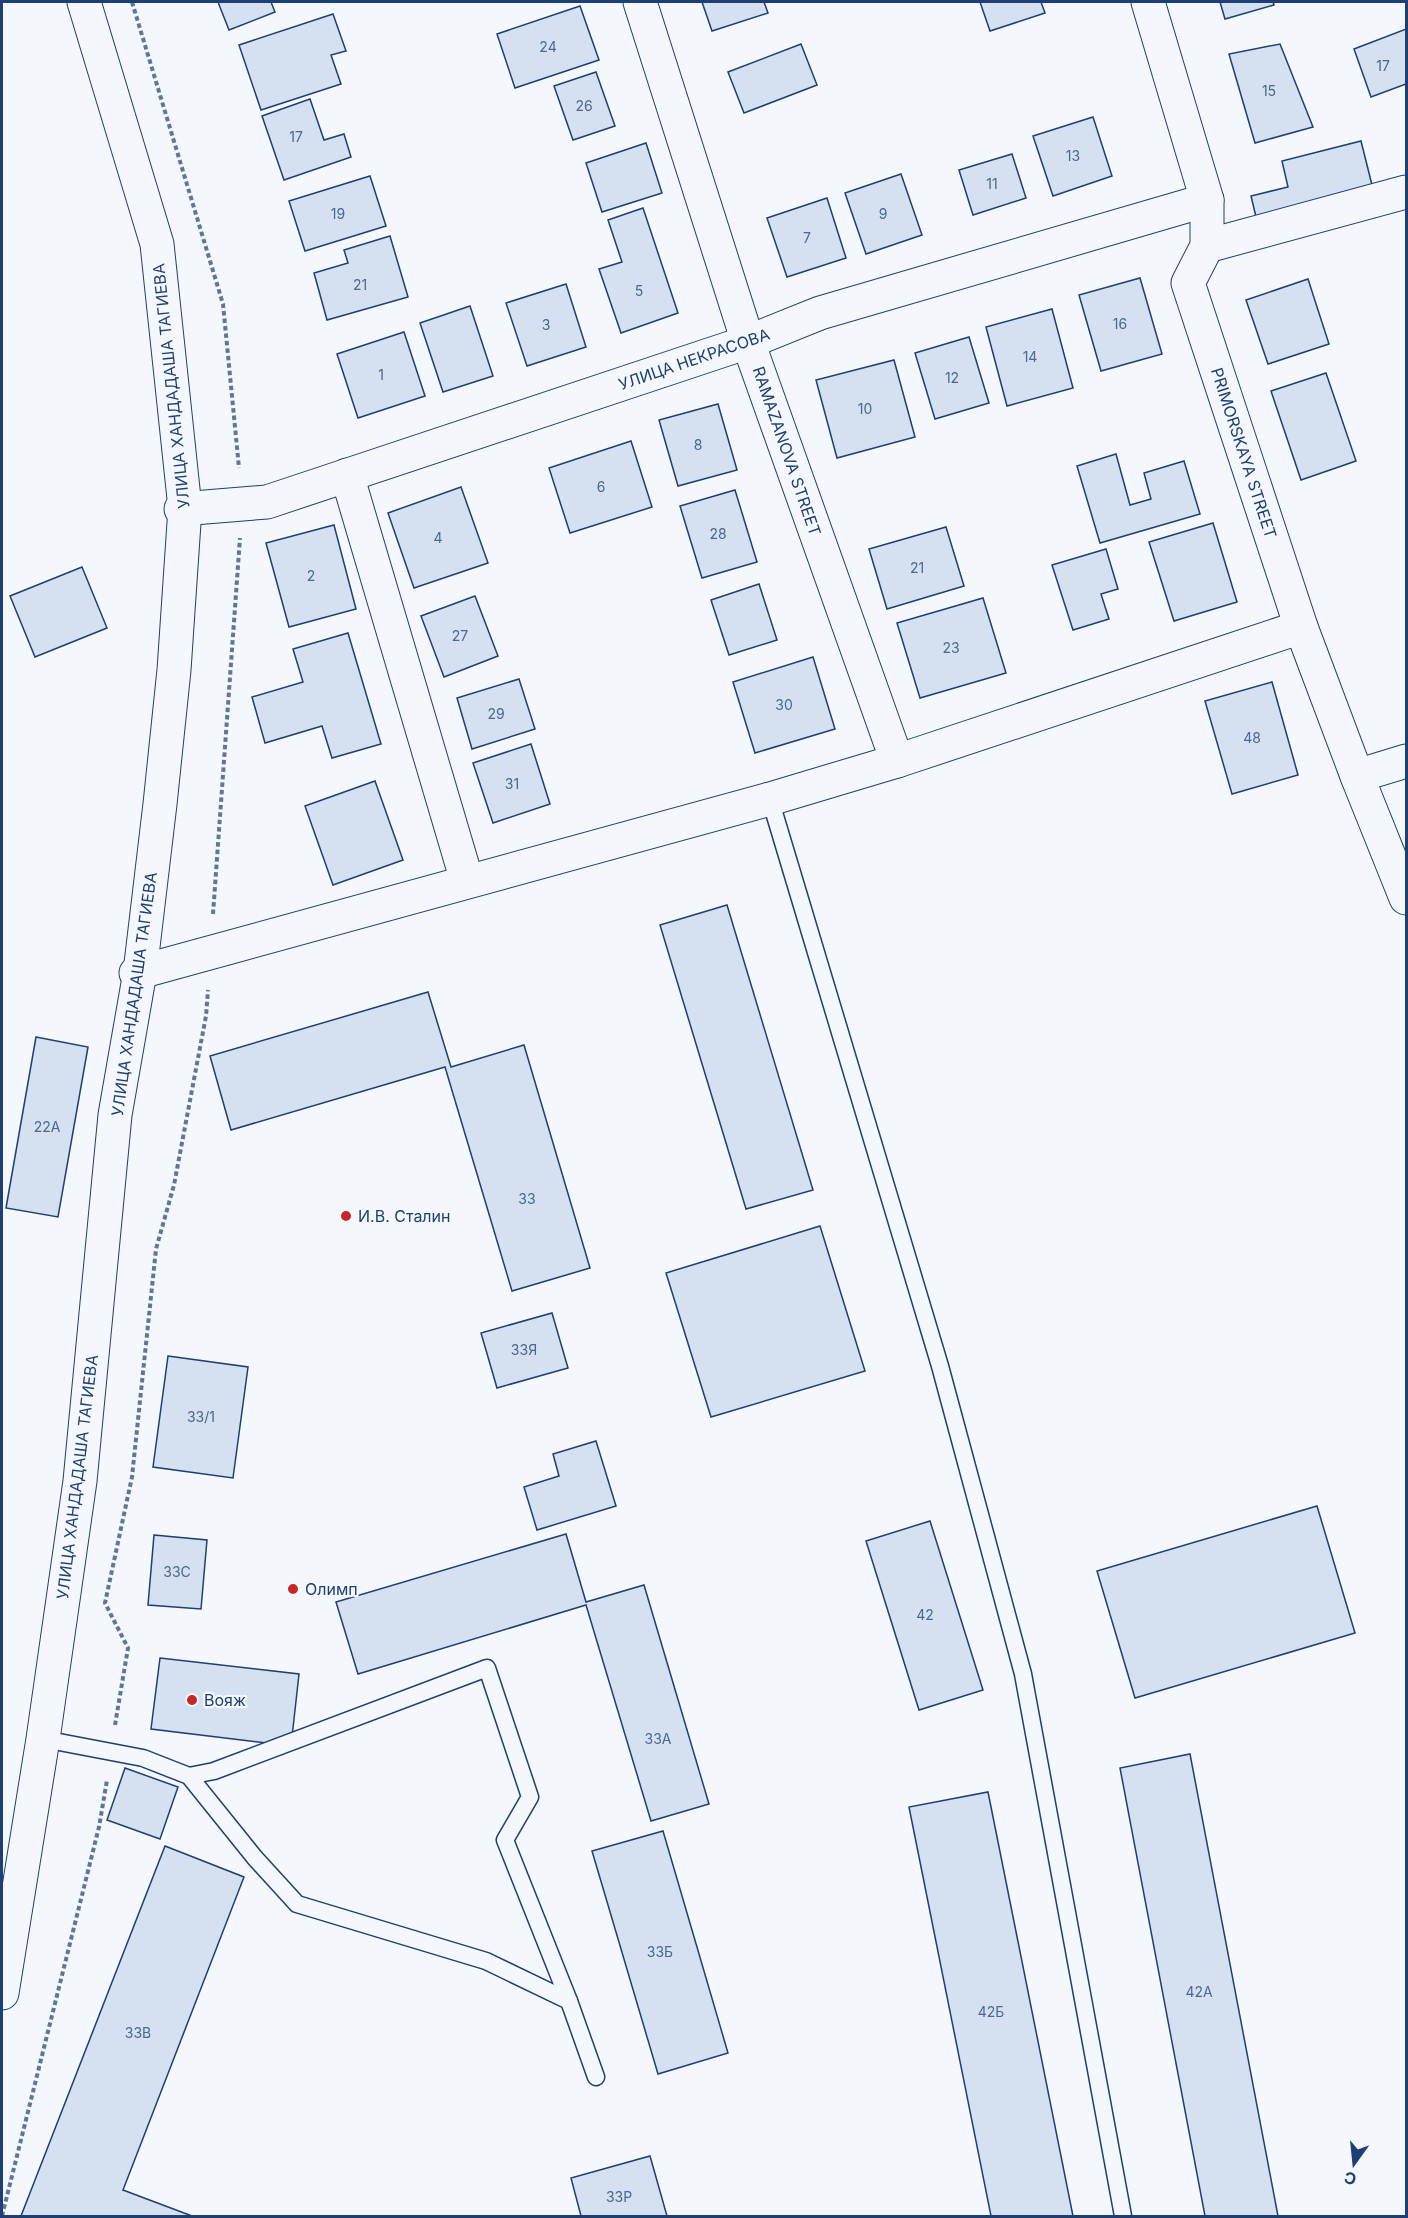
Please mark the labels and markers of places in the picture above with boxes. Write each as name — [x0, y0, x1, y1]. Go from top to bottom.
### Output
place label: И.В. Сталин — [358, 1206, 451, 1226]
marker: И.В. Сталин — [339, 1209, 353, 1223]
place label: Олимп — [305, 1579, 358, 1599]
marker: Олимп — [286, 1582, 300, 1596]
place label: Вояж — [204, 1690, 246, 1710]
marker: Вояж — [185, 1693, 199, 1707]

